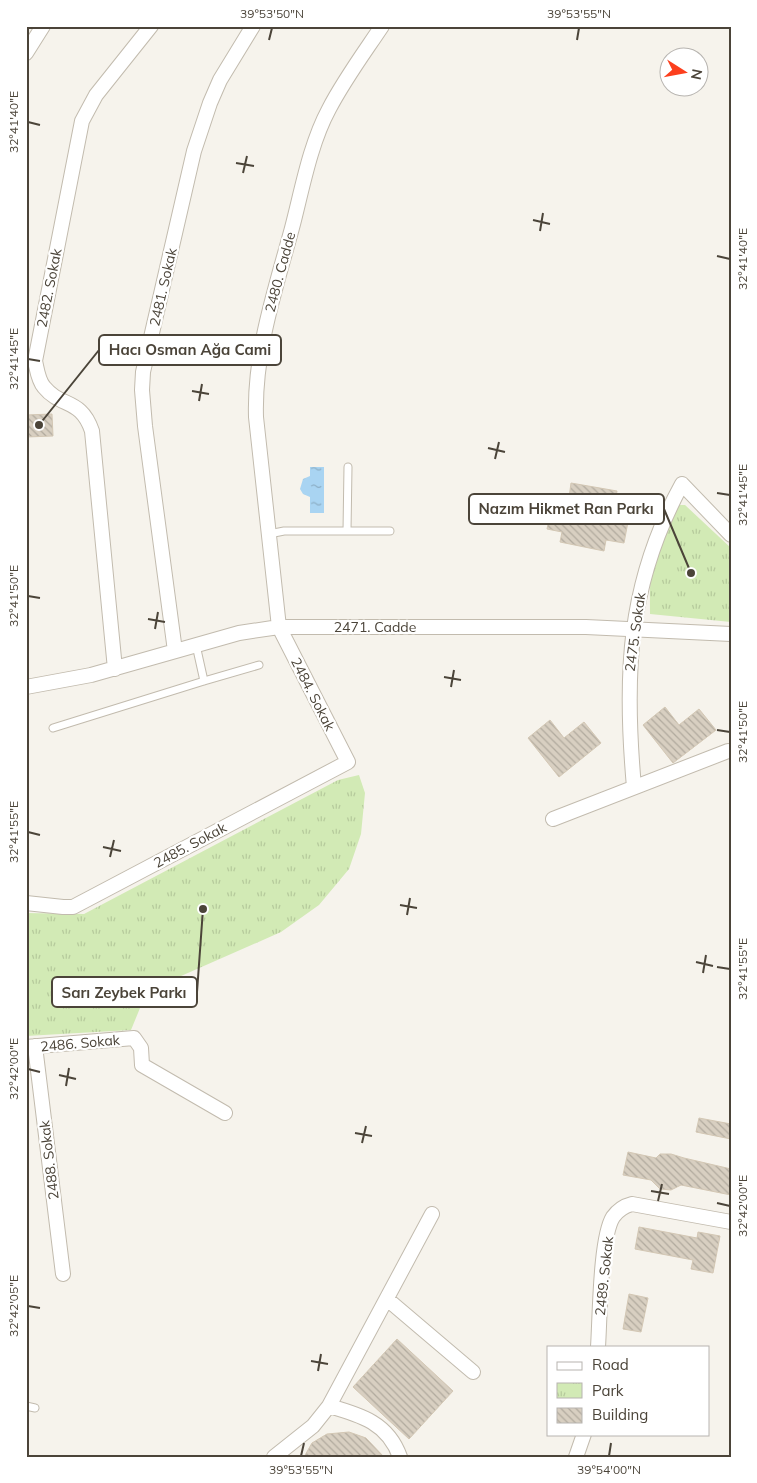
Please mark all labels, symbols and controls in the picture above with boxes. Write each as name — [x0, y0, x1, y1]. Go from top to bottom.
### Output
text: 39°53'50"N — [240, 6, 304, 21]
text: 39°53'55"N — [547, 6, 611, 21]
north arrow — [660, 48, 710, 98]
text: N — [687, 68, 707, 81]
text: 32°41'40"E — [6, 91, 21, 153]
text: 32°41'40"E — [735, 228, 750, 290]
street label: 2480. Cadde — [261, 230, 299, 314]
street label: 2481. Sokak — [145, 245, 181, 328]
street label: 2482. Sokak — [33, 246, 66, 329]
text: 32°41'45"E — [6, 328, 21, 390]
callout: Hacı Osman Ağa Cami — [99, 335, 281, 365]
text: Hacı Osman Ağa Cami — [109, 340, 271, 359]
text: 32°41'45"E — [735, 464, 750, 526]
callout: Nazım Hikmet Ran Parkı — [469, 494, 664, 524]
text: Nazım Hikmet Ran Parkı — [478, 499, 654, 518]
text: 32°41'50"E — [6, 565, 21, 627]
street label: 2475. Sokak — [621, 590, 650, 673]
street label: 2471. Cadde — [334, 618, 416, 636]
street label: 2484. Sokak — [287, 654, 340, 734]
text: 32°41'50"E — [735, 701, 750, 763]
text: 32°41'55"E — [6, 801, 21, 863]
street label: 2485. Sokak — [150, 818, 230, 872]
text: 32°41'55"E — [735, 938, 750, 1000]
callout: Sarı Zeybek Parkı — [52, 977, 197, 1007]
text: Sarı Zeybek Parkı — [62, 983, 186, 1002]
street label: 2486. Sokak — [39, 1030, 121, 1055]
text: 32°42'00"E — [6, 1038, 21, 1100]
street label: 2488. Sokak — [35, 1118, 63, 1201]
text: 32°42'00"E — [735, 1175, 750, 1237]
street label: 2489. Sokak — [591, 1235, 617, 1317]
text: 32°42'05"E — [6, 1275, 21, 1337]
legend — [547, 1346, 710, 1436]
text: Road — [592, 1355, 629, 1374]
text: Park — [592, 1381, 624, 1400]
text: Building — [592, 1405, 648, 1424]
text: 39°53'55"N — [269, 1462, 333, 1477]
text: 39°54'00"N — [577, 1462, 641, 1477]

